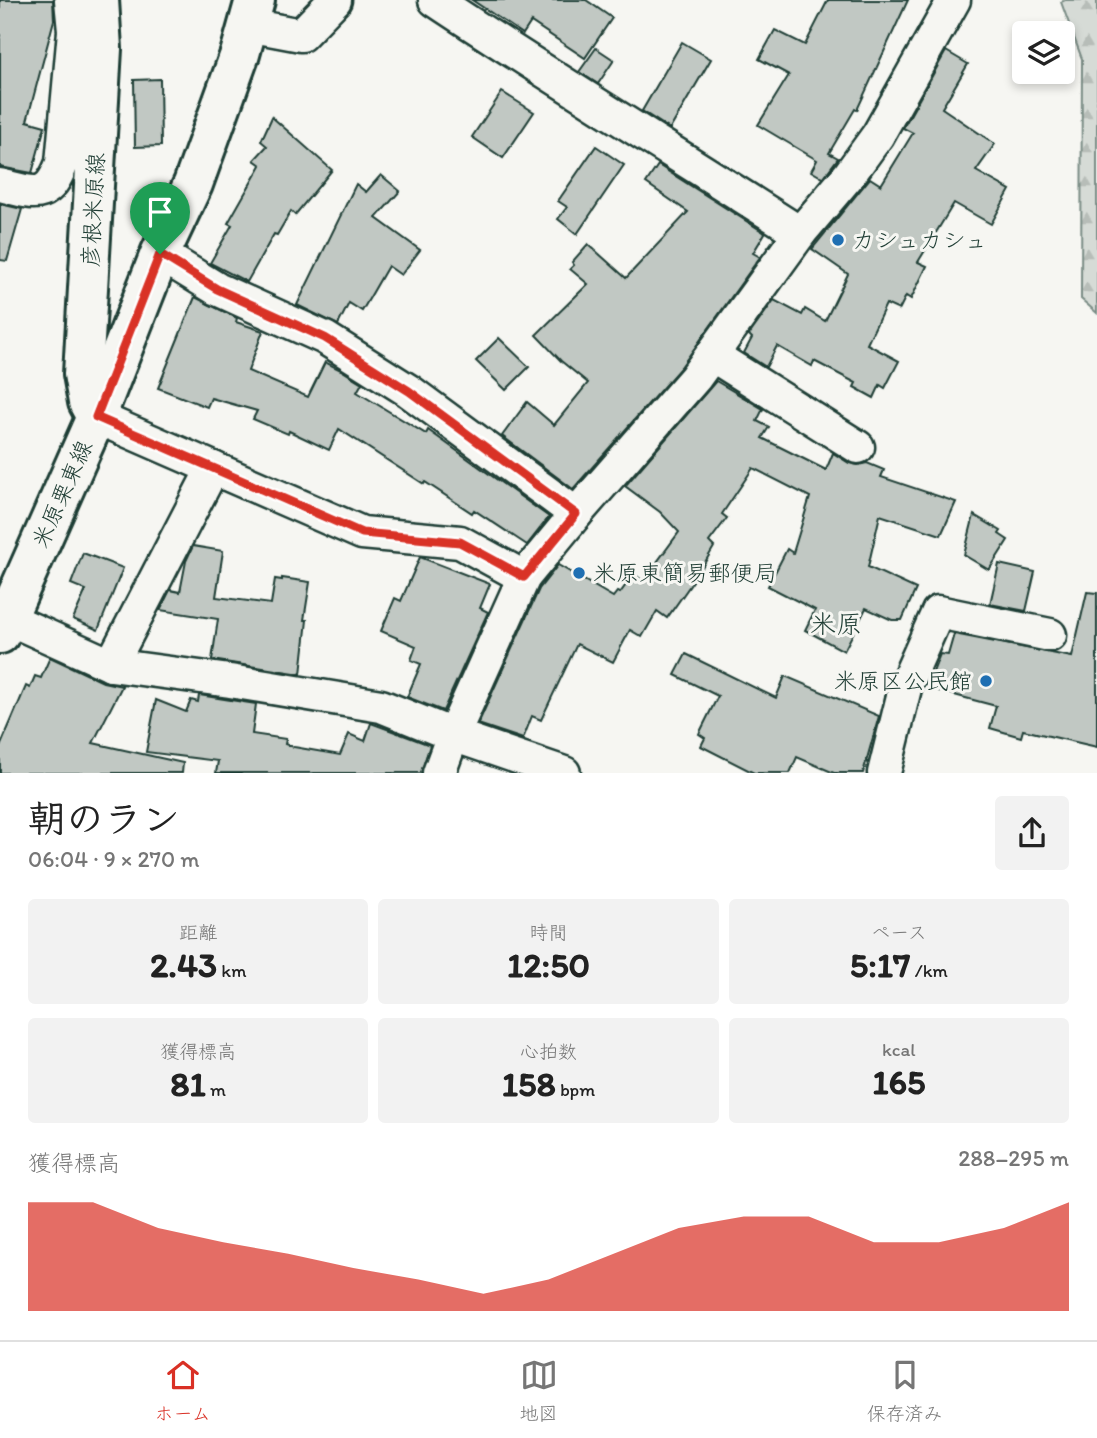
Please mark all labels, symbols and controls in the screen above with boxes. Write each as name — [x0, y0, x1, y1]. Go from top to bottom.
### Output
map controls — [1012, 21, 1075, 84]
button: layers — [1012, 21, 1075, 84]
street label: 彦根米原線 — [76, 152, 110, 268]
pin — [130, 182, 190, 254]
icon: arrive — [141, 193, 179, 231]
place label: カシュカシュ — [852, 226, 987, 254]
marker: カシュカシュ — [830, 232, 846, 248]
street label: 米原栗東線 — [26, 436, 98, 552]
place label: 米原東簡易郵便局 — [593, 559, 777, 587]
marker: 米原東簡易郵便局 — [571, 565, 587, 581]
district label: 米原 — [810, 608, 862, 640]
place label: 米原区公民館 — [834, 667, 972, 695]
marker: 米原区公民館 — [978, 673, 994, 689]
text: 朝のラン — [28, 796, 180, 842]
button: share — [995, 796, 1069, 870]
text: 06:04 · 9 × 270 m — [28, 845, 200, 873]
text: 距離 — [179, 921, 217, 944]
text: 時間 — [529, 921, 568, 944]
text: ペース — [871, 921, 927, 944]
text: 2.43 — [150, 944, 217, 986]
text: 12:50 — [507, 944, 590, 986]
text: 5:17 — [850, 944, 910, 986]
text: km — [217, 959, 246, 982]
text: /km — [910, 959, 948, 982]
text: kcal — [882, 1038, 916, 1061]
text: 獲得標高 — [160, 1040, 236, 1063]
text: 心拍数 — [520, 1040, 577, 1063]
text: 165 — [872, 1061, 925, 1103]
text: 81 — [170, 1063, 206, 1105]
text: 158 — [502, 1063, 556, 1105]
text: m — [206, 1078, 226, 1101]
text: bpm — [556, 1078, 595, 1101]
text: 288–295 m — [958, 1144, 1069, 1172]
text: 獲得標高 — [28, 1149, 120, 1177]
tab: ホーム — [154, 1356, 211, 1425]
tab: 地図 — [520, 1356, 558, 1425]
tab: 保存済み — [867, 1356, 943, 1425]

